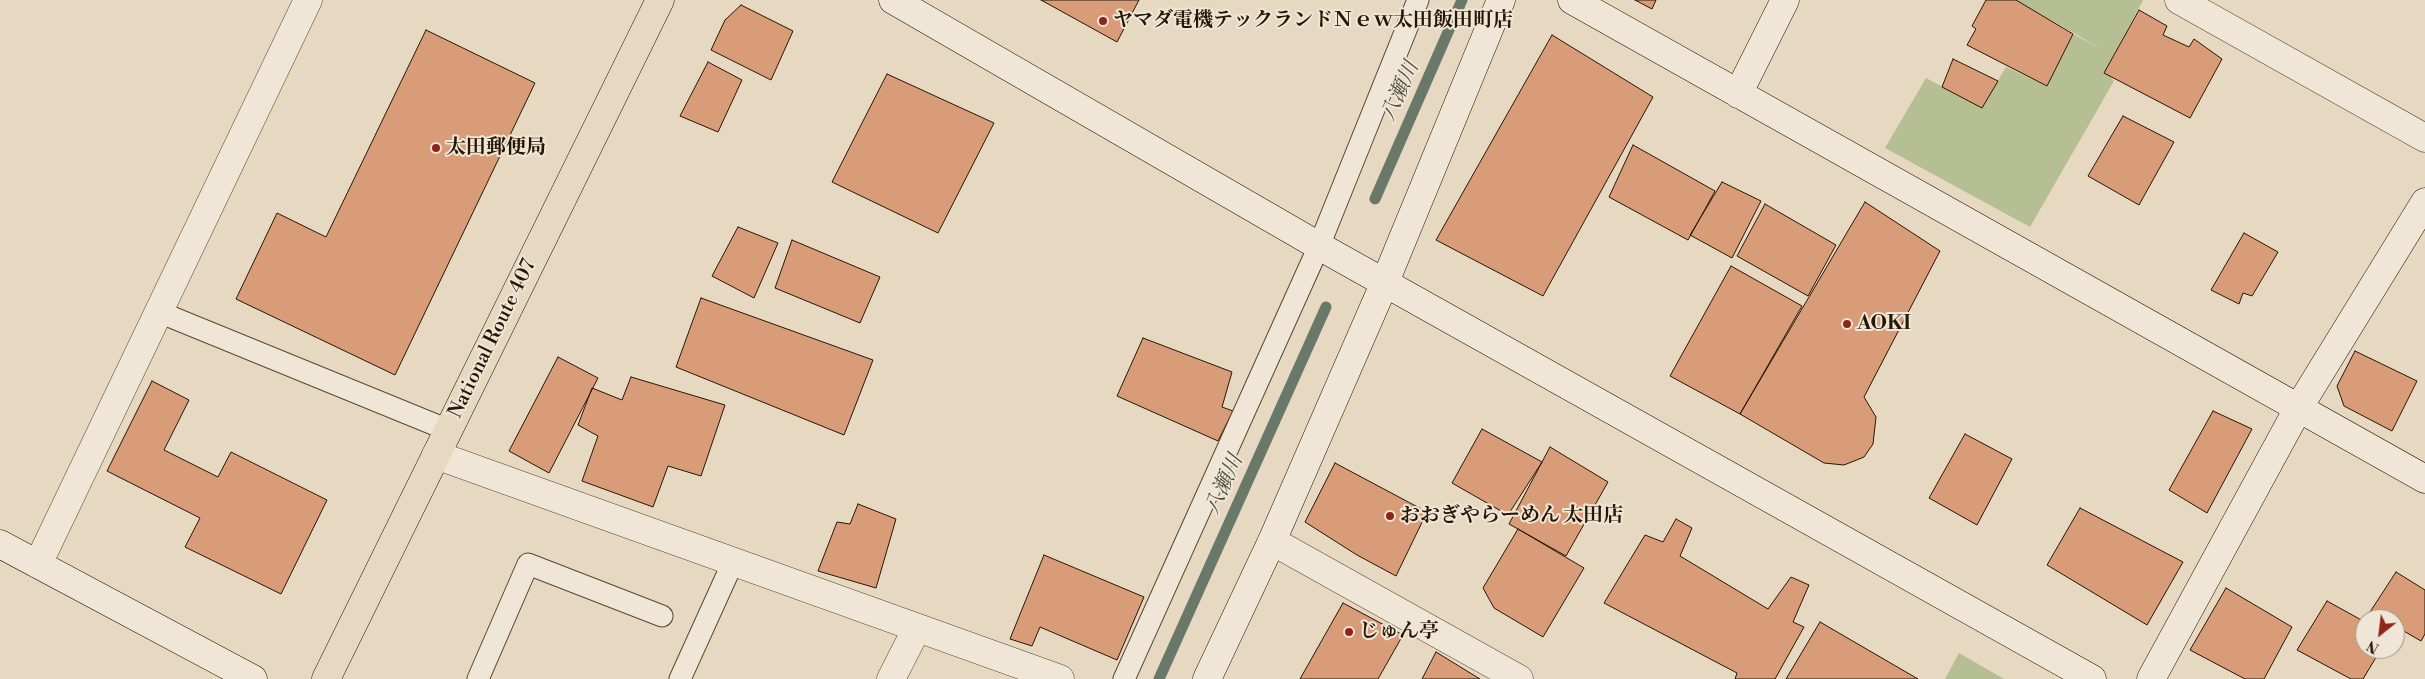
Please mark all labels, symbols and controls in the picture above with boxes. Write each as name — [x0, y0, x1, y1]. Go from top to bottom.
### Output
place label: ヤマダ電機テックランドＮｅｗ太田飯田町店 — [1113, 9, 1513, 33]
marker: ヤマダ電機テックランドＮｅｗ太田飯田町店 — [1097, 15, 1109, 27]
water label: 八瀬川 — [1377, 58, 1425, 126]
place label: 太田郵便局 — [446, 136, 546, 160]
marker: 太田郵便局 — [430, 142, 442, 154]
street label: National Route 407 — [444, 255, 542, 423]
place label: AOKI — [1857, 312, 1911, 336]
marker: AOKI — [1841, 318, 1853, 330]
water label: 八瀬川 — [1201, 451, 1249, 519]
place label: おおぎやらーめん 太田店 — [1400, 504, 1623, 528]
marker: おおぎやらーめん 太田店 — [1384, 510, 1396, 522]
north arrow — [2355, 609, 2405, 659]
place label: じゅん亭 — [1359, 620, 1439, 644]
marker: じゅん亭 — [1343, 626, 1355, 638]
text: N — [2364, 636, 2382, 657]

